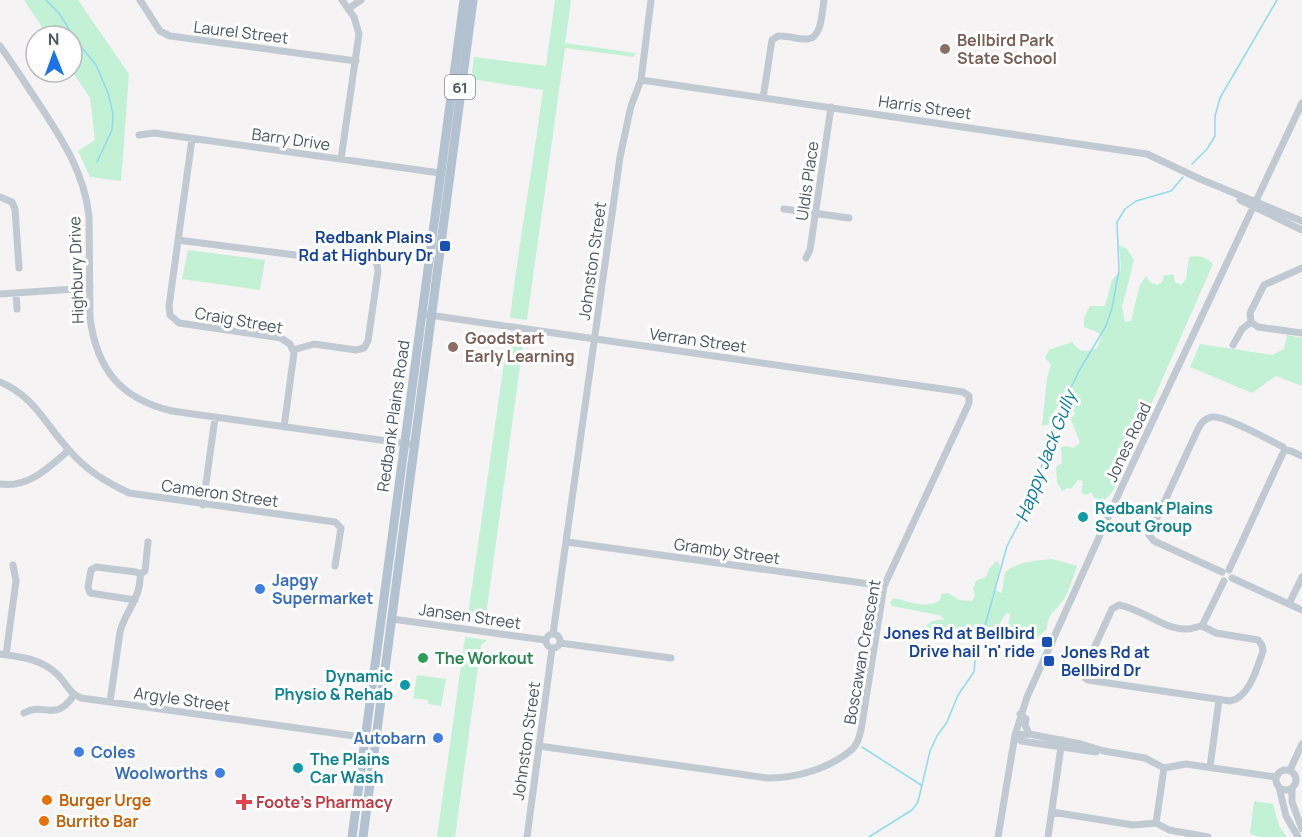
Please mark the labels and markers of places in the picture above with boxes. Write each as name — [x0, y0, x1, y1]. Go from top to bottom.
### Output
place label: Bellbird Park State School — [957, 29, 1057, 69]
marker: Bellbird Park State School — [938, 42, 952, 56]
place label: Redbank Plains Rd at Highbury Dr — [298, 226, 433, 266]
marker: Redbank Plains Rd at Highbury Dr — [438, 239, 452, 253]
place label: Goodstart Early Learning — [465, 327, 575, 367]
marker: Goodstart Early Learning — [446, 340, 460, 354]
place label: Redbank Plains Scout Group — [1095, 497, 1213, 537]
marker: Redbank Plains Scout Group — [1076, 510, 1090, 524]
place label: Japgy Supermarket — [272, 569, 373, 609]
marker: Japgy Supermarket — [253, 582, 267, 596]
place label: Jones Rd at Bellbird Drive hail 'n' ride — [884, 622, 1035, 662]
marker: Jones Rd at Bellbird Drive hail 'n' ride — [1040, 635, 1054, 649]
place label: Jones Rd at Bellbird Dr — [1061, 641, 1150, 681]
place label: The Workout — [435, 647, 534, 669]
marker: The Workout — [416, 651, 430, 665]
marker: Jones Rd at Bellbird Dr — [1042, 654, 1056, 668]
place label: Dynamic Physio & Rehab — [274, 665, 393, 705]
marker: Dynamic Physio & Rehab — [398, 678, 412, 692]
place label: Autobarn — [353, 727, 426, 749]
marker: Autobarn — [431, 731, 445, 745]
place label: Coles — [91, 741, 136, 763]
marker: Coles — [72, 745, 86, 759]
place label: The Plains Car Wash — [310, 748, 390, 788]
marker: The Plains Car Wash — [291, 761, 305, 775]
place label: Woolworths — [115, 762, 208, 784]
marker: Woolworths — [213, 766, 227, 780]
place label: Burger Urge — [59, 789, 152, 811]
place label: Foote's Pharmacy — [256, 791, 392, 813]
marker: Burger Urge — [40, 793, 54, 807]
marker: Foote's Pharmacy — [237, 795, 251, 809]
place label: Burrito Bar — [56, 810, 139, 832]
marker: Burrito Bar — [37, 814, 51, 828]

